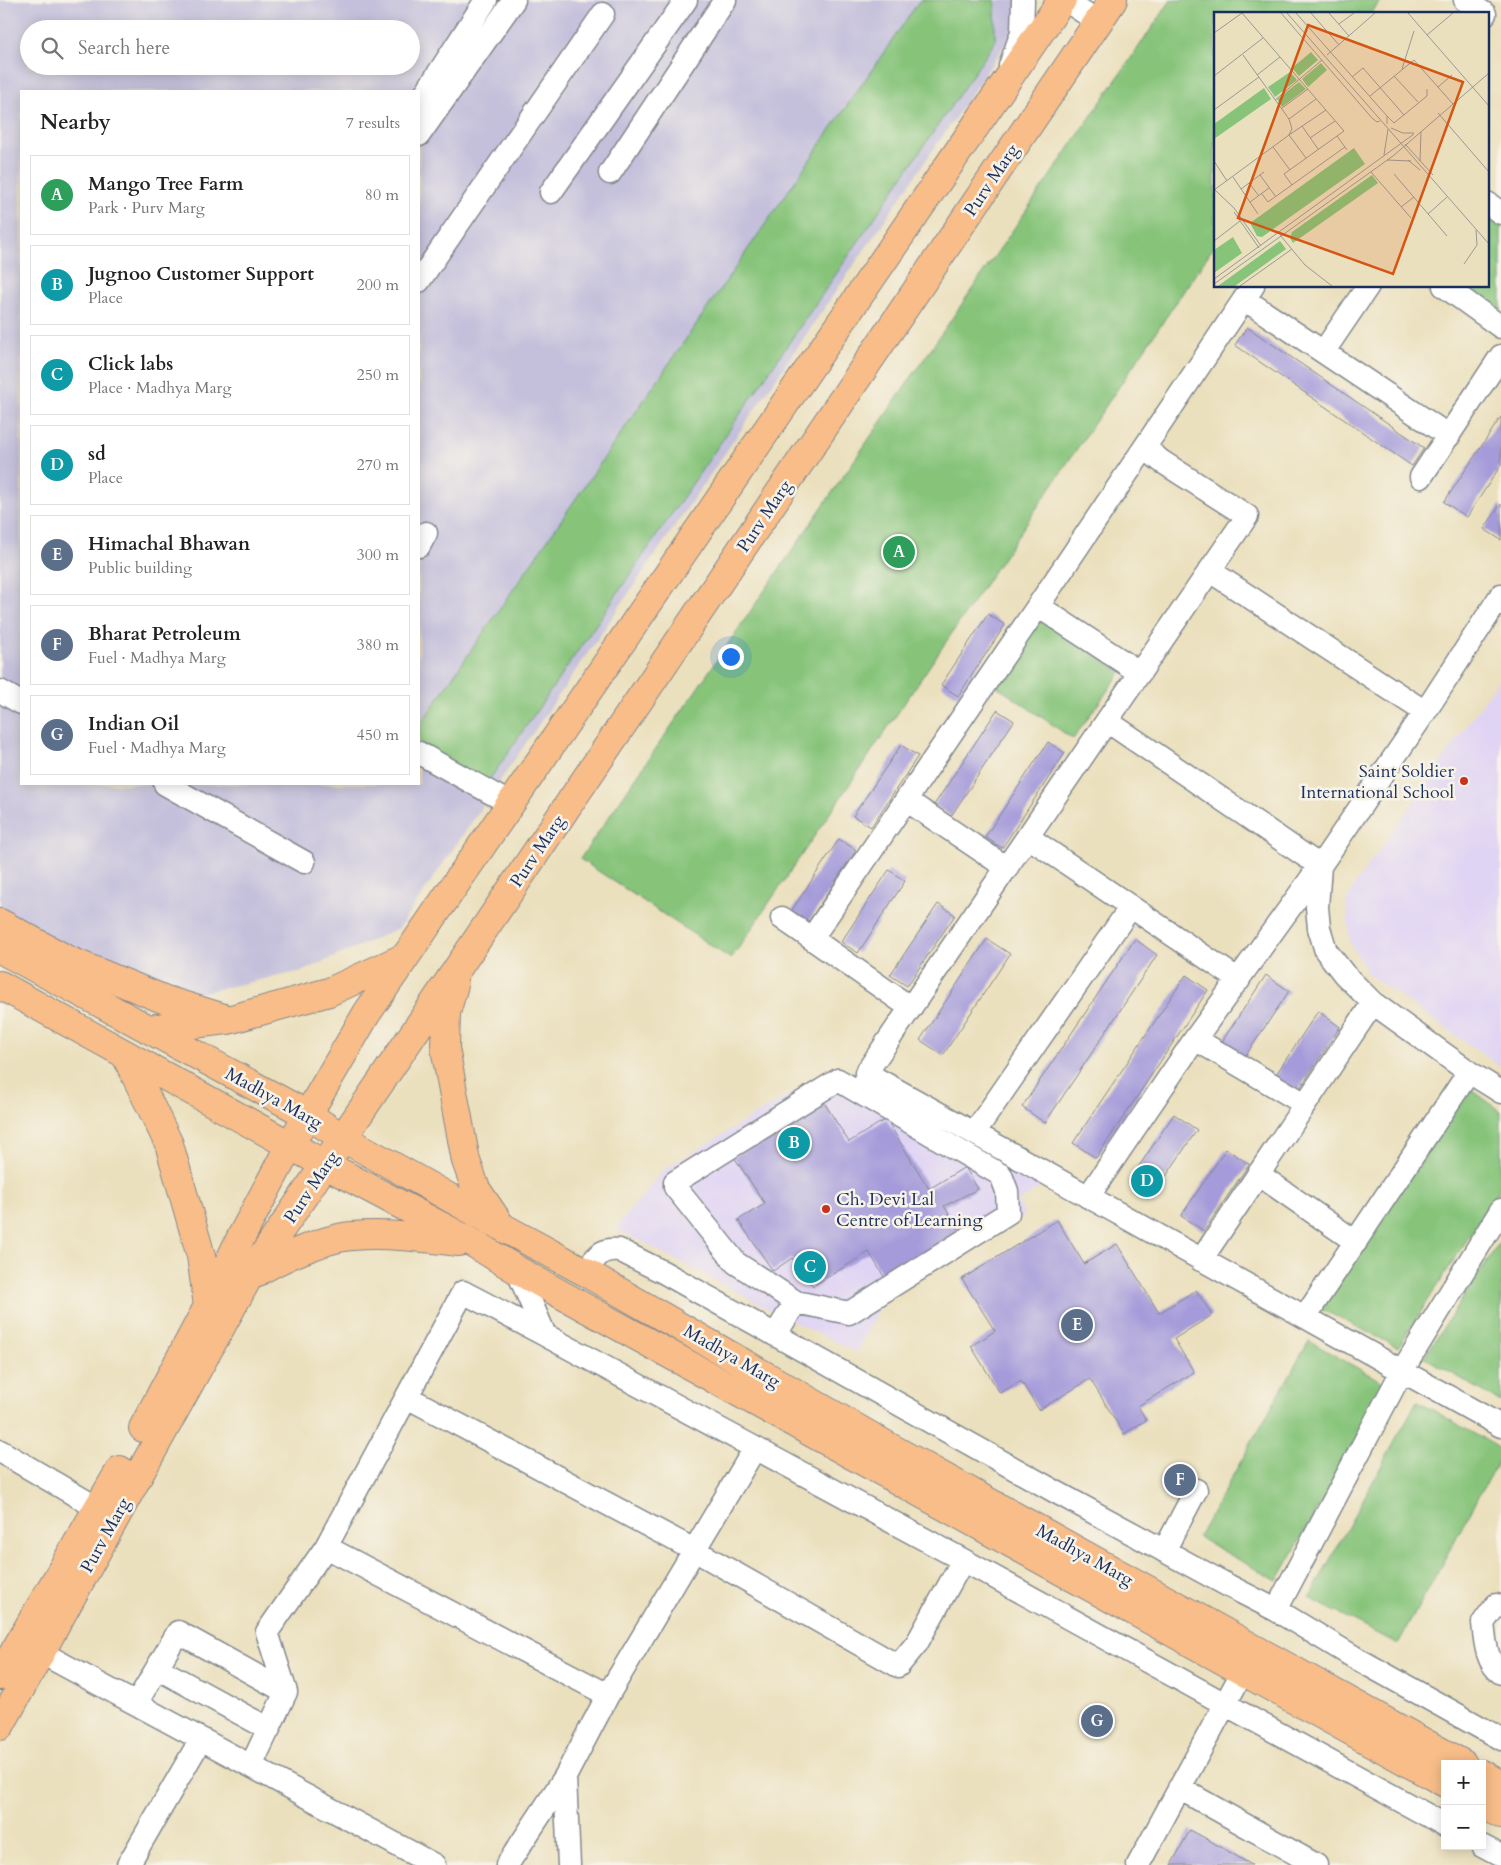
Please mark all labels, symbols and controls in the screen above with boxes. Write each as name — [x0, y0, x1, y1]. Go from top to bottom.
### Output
inset map — [1214, 12, 1488, 288]
search box — [20, 20, 420, 75]
icon: search — [38, 34, 66, 62]
text: Search here — [78, 35, 170, 61]
text: Nearby — [40, 108, 111, 137]
text: 7 results — [346, 112, 400, 134]
street label: Purv Marg — [958, 138, 1025, 221]
text: Mango Tree Farm — [88, 171, 244, 197]
text: A — [51, 184, 63, 206]
text: 80 m — [365, 184, 399, 206]
text: Park · Purv Marg — [88, 197, 205, 219]
text: Jugnoo Customer Support — [88, 261, 314, 287]
text: B — [51, 274, 63, 296]
text: 200 m — [357, 274, 399, 296]
text: Place — [88, 287, 123, 309]
text: Click labs — [88, 351, 173, 377]
text: C — [51, 364, 63, 386]
text: 250 m — [357, 364, 399, 386]
text: Place · Madhya Marg — [88, 377, 231, 399]
text: sd — [88, 441, 106, 467]
text: D — [50, 454, 64, 476]
text: 270 m — [357, 454, 399, 476]
text: Place — [88, 467, 123, 489]
street label: Purv Marg — [731, 474, 798, 557]
text: Himachal Bhawan — [88, 531, 250, 557]
pin: A — [883, 533, 915, 571]
text: E — [52, 544, 62, 566]
text: 300 m — [357, 544, 399, 566]
text: Public building — [88, 557, 192, 579]
text: Bharat Petroleum — [88, 621, 241, 647]
text: F — [52, 634, 62, 656]
text: 380 m — [357, 634, 399, 656]
your location — [718, 644, 744, 670]
text: Fuel · Madhya Marg — [88, 647, 226, 669]
text: Indian Oil — [88, 711, 179, 737]
text: G — [50, 724, 64, 746]
text: 450 m — [357, 724, 399, 746]
text: Fuel · Madhya Marg — [88, 737, 226, 759]
place label: Saint Soldier International School — [1300, 759, 1454, 805]
marker: Saint Soldier International School — [1458, 775, 1470, 787]
street label: Purv Marg — [504, 809, 571, 892]
street label: Madhya Marg — [221, 1061, 328, 1136]
pin: B — [778, 1124, 810, 1162]
street label: Purv Marg — [278, 1145, 345, 1228]
pin: D — [1131, 1162, 1163, 1200]
place label: Ch. Devi Lal Centre of Learning — [836, 1187, 983, 1233]
marker: Ch. Devi Lal Centre of Learning — [820, 1203, 832, 1215]
pin: C — [794, 1248, 826, 1286]
pin: E — [1061, 1306, 1093, 1344]
street label: Madhya Marg — [679, 1319, 785, 1395]
pin: F — [1164, 1461, 1196, 1499]
street label: Purv Marg — [75, 1492, 137, 1577]
street label: Madhya Marg — [1032, 1518, 1139, 1593]
pin: G — [1081, 1702, 1113, 1740]
map controls — [1441, 1760, 1486, 1850]
button: + — [1441, 1760, 1486, 1805]
button: − — [1441, 1805, 1486, 1850]

